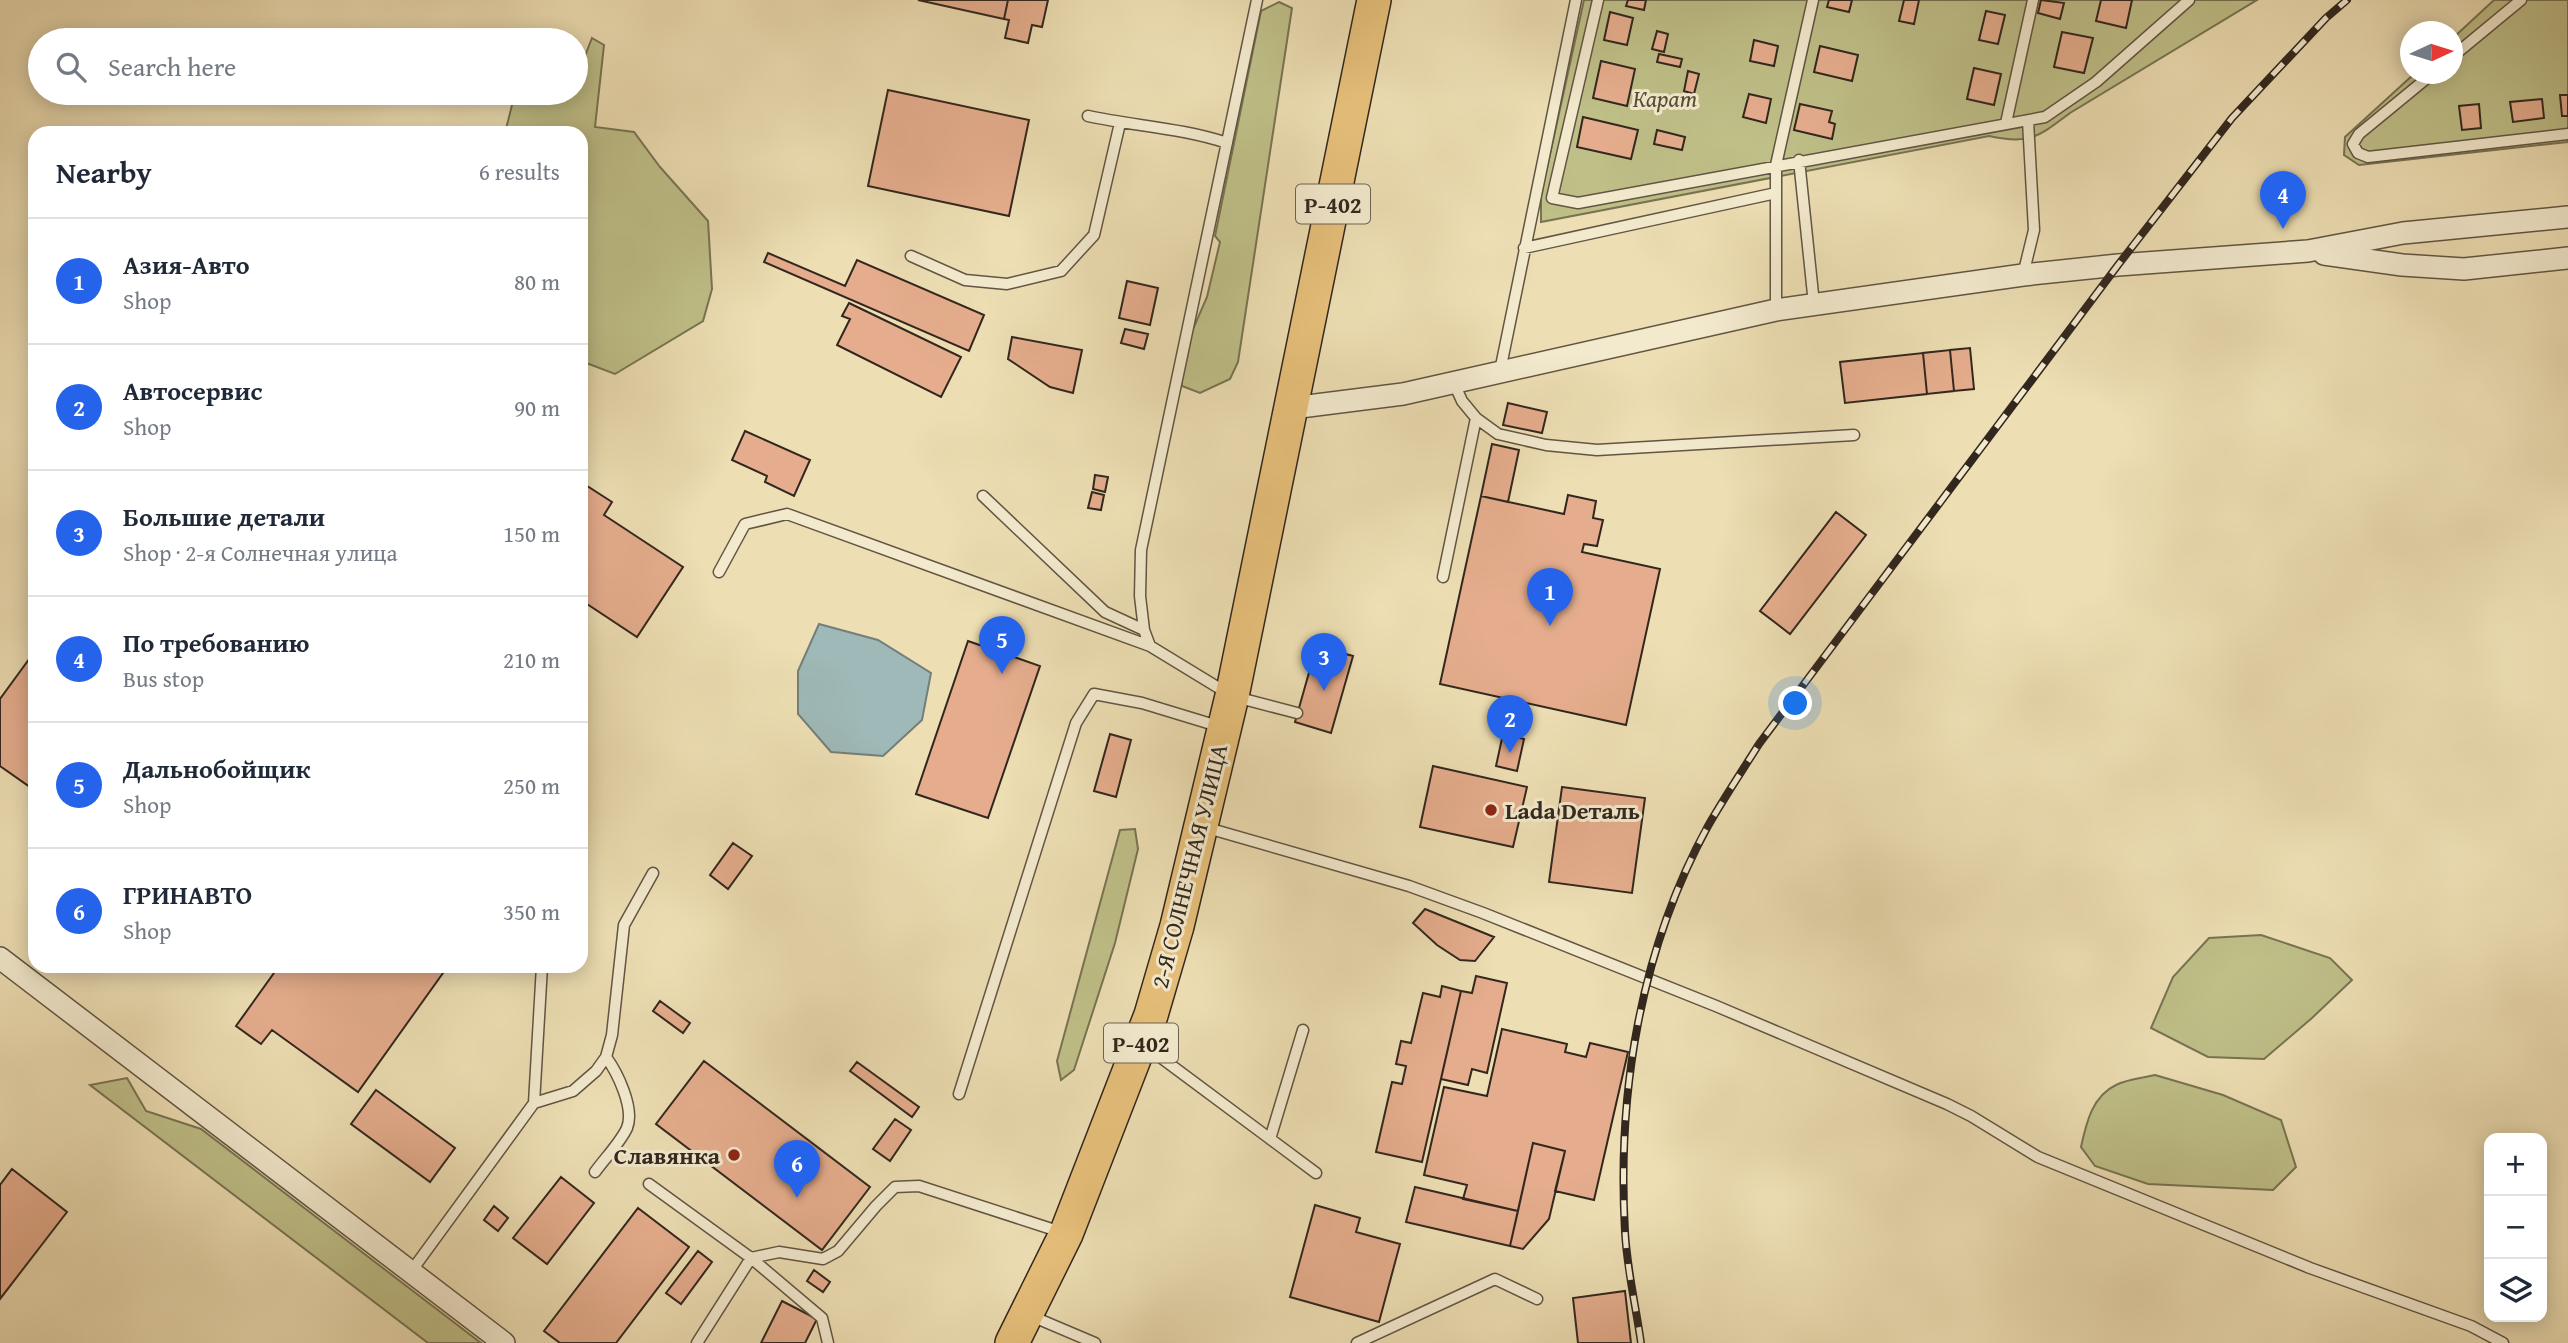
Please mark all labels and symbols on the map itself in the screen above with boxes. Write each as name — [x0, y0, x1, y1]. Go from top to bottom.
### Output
north arrow — [2400, 21, 2463, 84]
park label: Карат — [1633, 81, 1697, 116]
pin: 4 — [2260, 171, 2306, 229]
road number: Р-402 — [1296, 184, 1370, 224]
pin: 1 — [1527, 568, 1573, 626]
pin: 5 — [979, 616, 1025, 674]
pin: 3 — [1301, 633, 1347, 691]
your location — [1778, 686, 1812, 720]
pin: 2 — [1487, 695, 1533, 753]
street label: 2-Я СОЛНЕЧНАЯ УЛИЦА — [1142, 740, 1236, 992]
place label: Lada Dеталь — [1505, 793, 1640, 828]
marker: Lada Dеталь — [1483, 802, 1499, 818]
road number: Р-402 — [1104, 1024, 1178, 1062]
place label: Славянка — [614, 1138, 721, 1173]
pin: 6 — [774, 1140, 820, 1198]
marker: Славянка — [726, 1147, 742, 1163]

